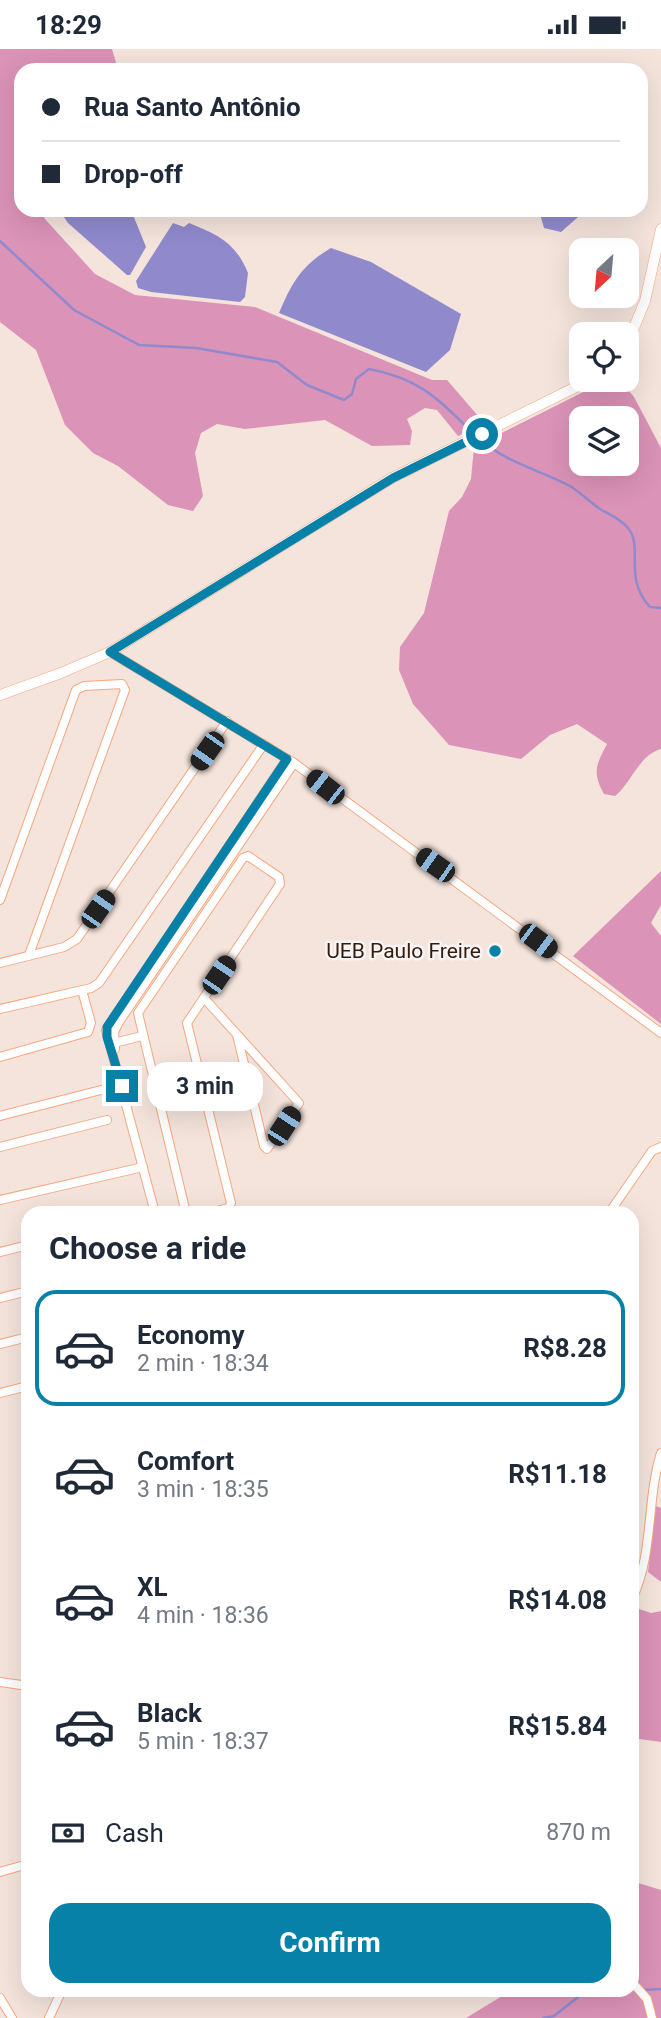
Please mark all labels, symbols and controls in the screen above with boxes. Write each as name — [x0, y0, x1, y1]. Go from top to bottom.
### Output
text: 18:29 — [35, 10, 102, 40]
text: Rua Santo Antônio — [84, 92, 301, 122]
text: Drop-off — [84, 159, 183, 189]
north arrow — [569, 238, 639, 308]
map controls — [569, 238, 639, 476]
button: locate — [569, 322, 639, 392]
button: layers — [569, 406, 639, 476]
route start — [466, 418, 498, 450]
car — [187, 728, 228, 774]
car — [302, 766, 349, 808]
car — [412, 844, 459, 886]
car — [78, 886, 119, 932]
car — [515, 920, 562, 962]
place label: UEB Paulo Freire — [326, 939, 481, 963]
marker: UEB Paulo Freire — [487, 943, 503, 959]
car — [199, 952, 240, 998]
callout: 3 min — [146, 1061, 262, 1111]
route end — [106, 1070, 138, 1102]
text: 3 min — [176, 1073, 234, 1100]
car — [264, 1103, 305, 1149]
text: Choose a ride — [49, 1229, 246, 1267]
icon: car — [53, 1317, 116, 1380]
text: Economy — [137, 1320, 244, 1350]
text: R$8.28 — [523, 1333, 607, 1363]
text: 2 min · 18:34 — [137, 1350, 269, 1377]
icon: car — [53, 1443, 116, 1506]
text: Comfort — [137, 1446, 234, 1476]
text: R$11.18 — [508, 1459, 607, 1489]
text: 3 min · 18:35 — [137, 1476, 269, 1503]
icon: car — [53, 1569, 116, 1632]
text: XL — [137, 1572, 168, 1602]
text: R$14.08 — [508, 1585, 607, 1615]
text: 4 min · 18:36 — [137, 1602, 269, 1629]
icon: car — [53, 1695, 116, 1758]
text: Black — [137, 1698, 202, 1728]
text: R$15.84 — [508, 1711, 607, 1741]
text: 5 min · 18:37 — [137, 1728, 269, 1755]
icon: cash — [49, 1814, 87, 1852]
text: Cash — [105, 1818, 164, 1848]
text: 870 m — [546, 1819, 611, 1846]
button: Confirm — [49, 1903, 611, 1983]

